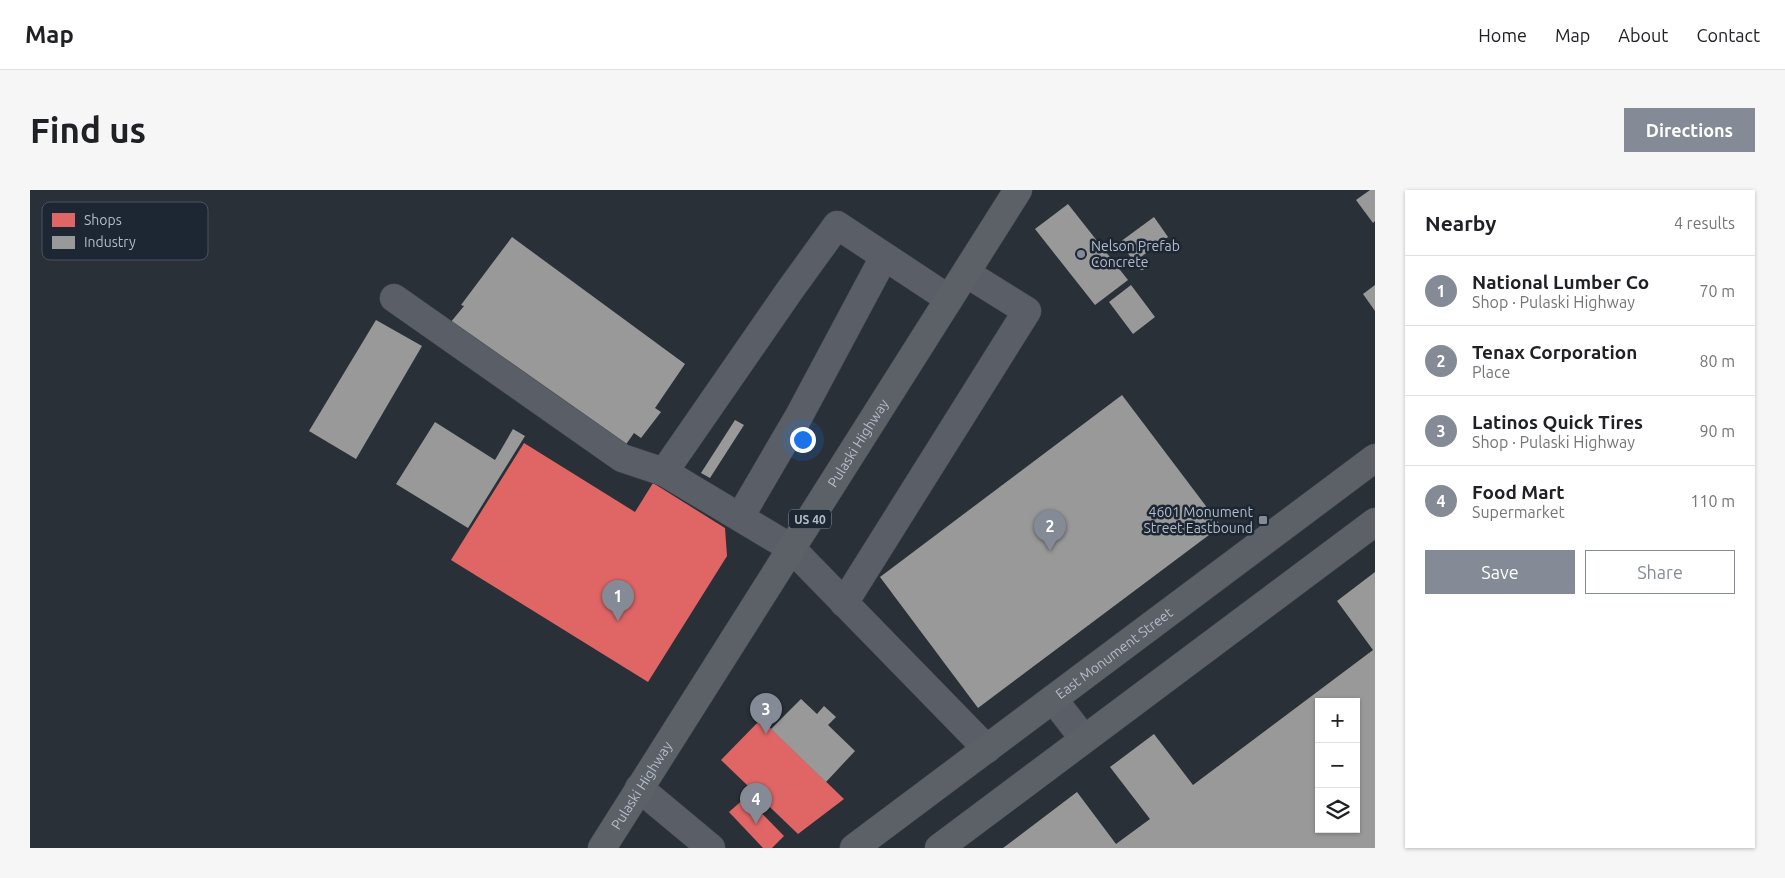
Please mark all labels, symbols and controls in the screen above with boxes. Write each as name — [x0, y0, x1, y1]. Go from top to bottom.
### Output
text: Map — [25, 21, 74, 48]
text: Home — [1478, 25, 1527, 45]
text: Map — [1555, 25, 1590, 45]
text: About — [1618, 25, 1668, 45]
text: Contact — [1696, 25, 1760, 45]
button: Directions — [1624, 108, 1755, 152]
text: Find us — [30, 110, 146, 150]
legend — [42, 202, 208, 260]
text: Nearby — [1425, 211, 1496, 235]
text: Shops — [84, 212, 122, 228]
text: 4 results — [1674, 214, 1735, 232]
text: Industry — [84, 234, 136, 250]
place label: Nelson Prefab Concrete — [1091, 238, 1180, 270]
marker: Nelson Prefab Concrete — [1075, 248, 1087, 260]
text: National Lumber Co — [1472, 271, 1649, 293]
text: 1 — [1436, 282, 1446, 300]
text: 70 m — [1699, 282, 1735, 300]
text: Shop · Pulaski Highway — [1472, 293, 1635, 311]
text: Tenax Corporation — [1472, 341, 1637, 363]
text: 2 — [1436, 352, 1446, 370]
text: 80 m — [1699, 352, 1735, 370]
text: Place — [1472, 363, 1510, 381]
street label: Pulaski Highway — [824, 396, 892, 490]
text: Latinos Quick Tires — [1472, 411, 1643, 433]
text: 3 — [1436, 422, 1446, 440]
text: 90 m — [1699, 422, 1735, 440]
your location — [790, 427, 816, 453]
text: Shop · Pulaski Highway — [1472, 433, 1635, 451]
text: Food Mart — [1472, 481, 1565, 503]
text: 4 — [1436, 492, 1446, 510]
text: 110 m — [1690, 492, 1735, 510]
text: Supermarket — [1472, 503, 1565, 521]
place label: 4601 Monument Street Eastbound — [1144, 504, 1253, 536]
road number: US 40 — [789, 510, 831, 528]
pin: 2 — [1034, 510, 1066, 551]
marker: 4601 Monument Street Eastbound — [1257, 514, 1269, 526]
button: Save — [1425, 550, 1575, 594]
button: Share — [1585, 550, 1735, 594]
pin: 1 — [602, 580, 634, 621]
street label: East Monument Street — [1053, 604, 1176, 702]
pin: 3 — [750, 693, 782, 734]
map controls — [1315, 698, 1360, 833]
button: + — [1315, 698, 1360, 743]
street label: Pulaski Highway — [608, 738, 675, 832]
button: − — [1315, 743, 1360, 788]
pin: 4 — [740, 783, 772, 824]
button: layers — [1315, 788, 1360, 833]

